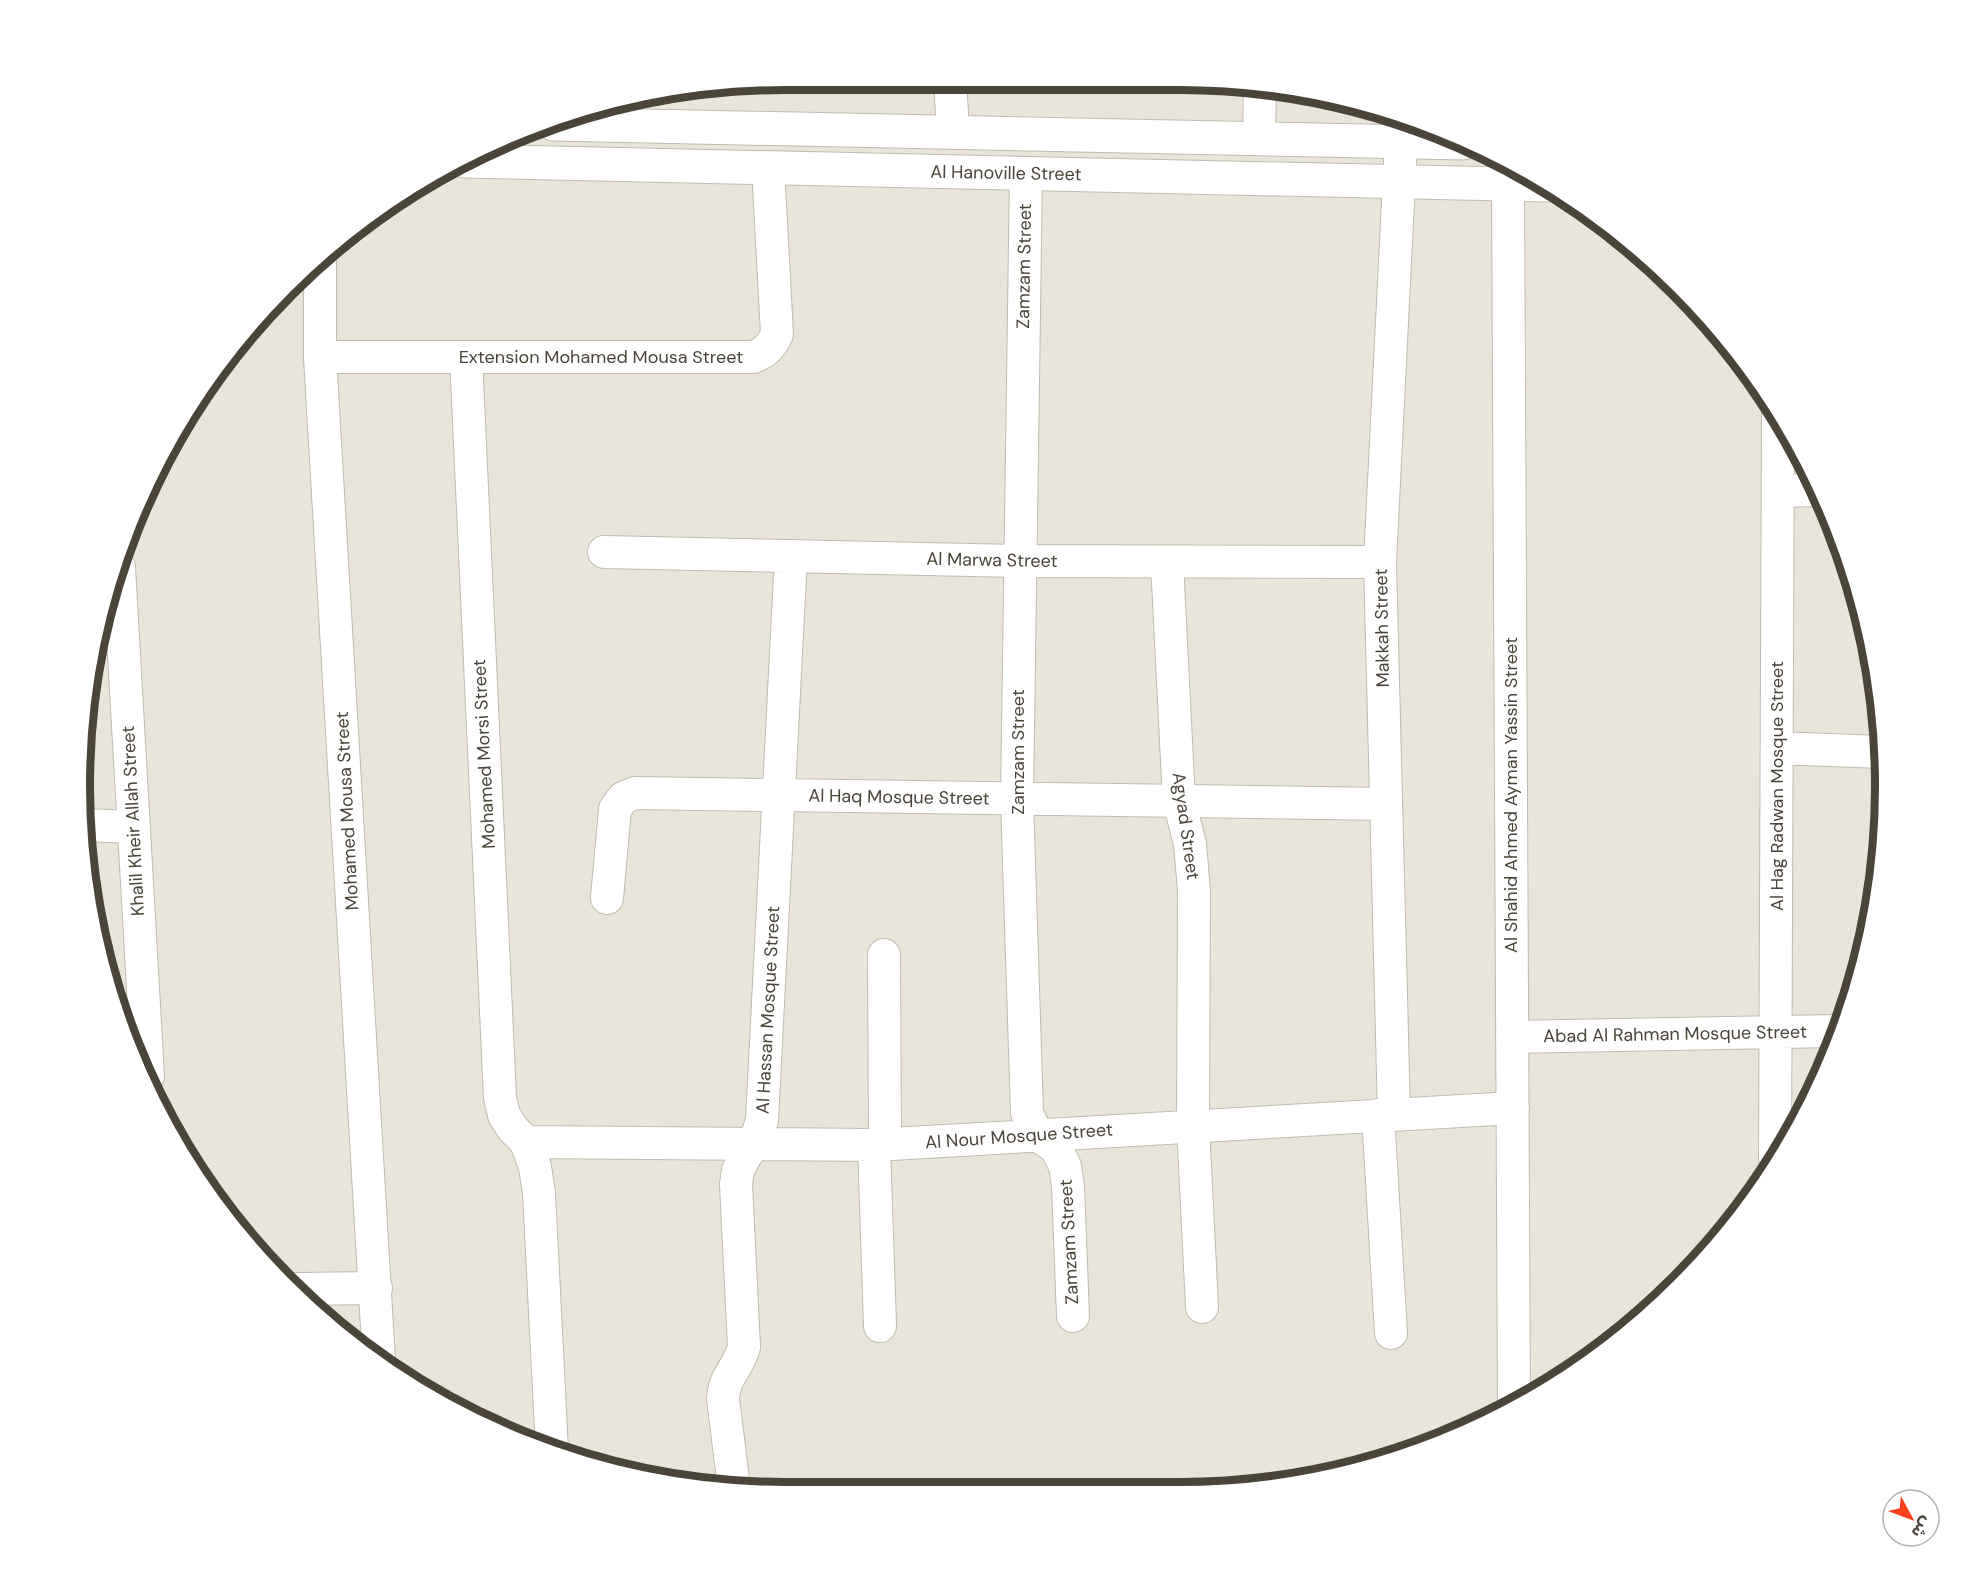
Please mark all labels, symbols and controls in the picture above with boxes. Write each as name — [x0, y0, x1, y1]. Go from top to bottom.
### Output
street label: Al Hanoville Street — [930, 160, 1082, 186]
street label: Zamzam Street — [1011, 203, 1037, 329]
street label: Extension Mohamed Mousa Street — [459, 345, 743, 369]
street label: Al Marwa Street — [926, 547, 1058, 573]
street label: Makkah Street — [1369, 568, 1395, 688]
street label: Al Shahid Ahmed Ayman Yassin Street — [1499, 637, 1523, 953]
street label: Mohamed Morsi Street — [467, 659, 501, 849]
street label: Al Hag Radwan Mosque Street — [1765, 661, 1789, 911]
street label: Zamzam Street — [1006, 689, 1030, 815]
street label: Mohamed Mousa Street — [330, 711, 364, 911]
street label: Khalil Kheir Allah Street — [116, 725, 150, 917]
street label: Agyad Street — [1167, 771, 1205, 881]
street label: Al Haq Mosque Street — [808, 783, 990, 811]
street label: Al Hassan Mosque Street — [751, 905, 785, 1115]
street label: Abad Al Rahman Mosque Street — [1543, 1020, 1807, 1048]
street label: Al Nour Mosque Street — [924, 1117, 1114, 1155]
street label: Zamzam Street — [1054, 1179, 1084, 1305]
north arrow — [1881, 1488, 1941, 1548]
text: ش — [1907, 1512, 1937, 1543]

